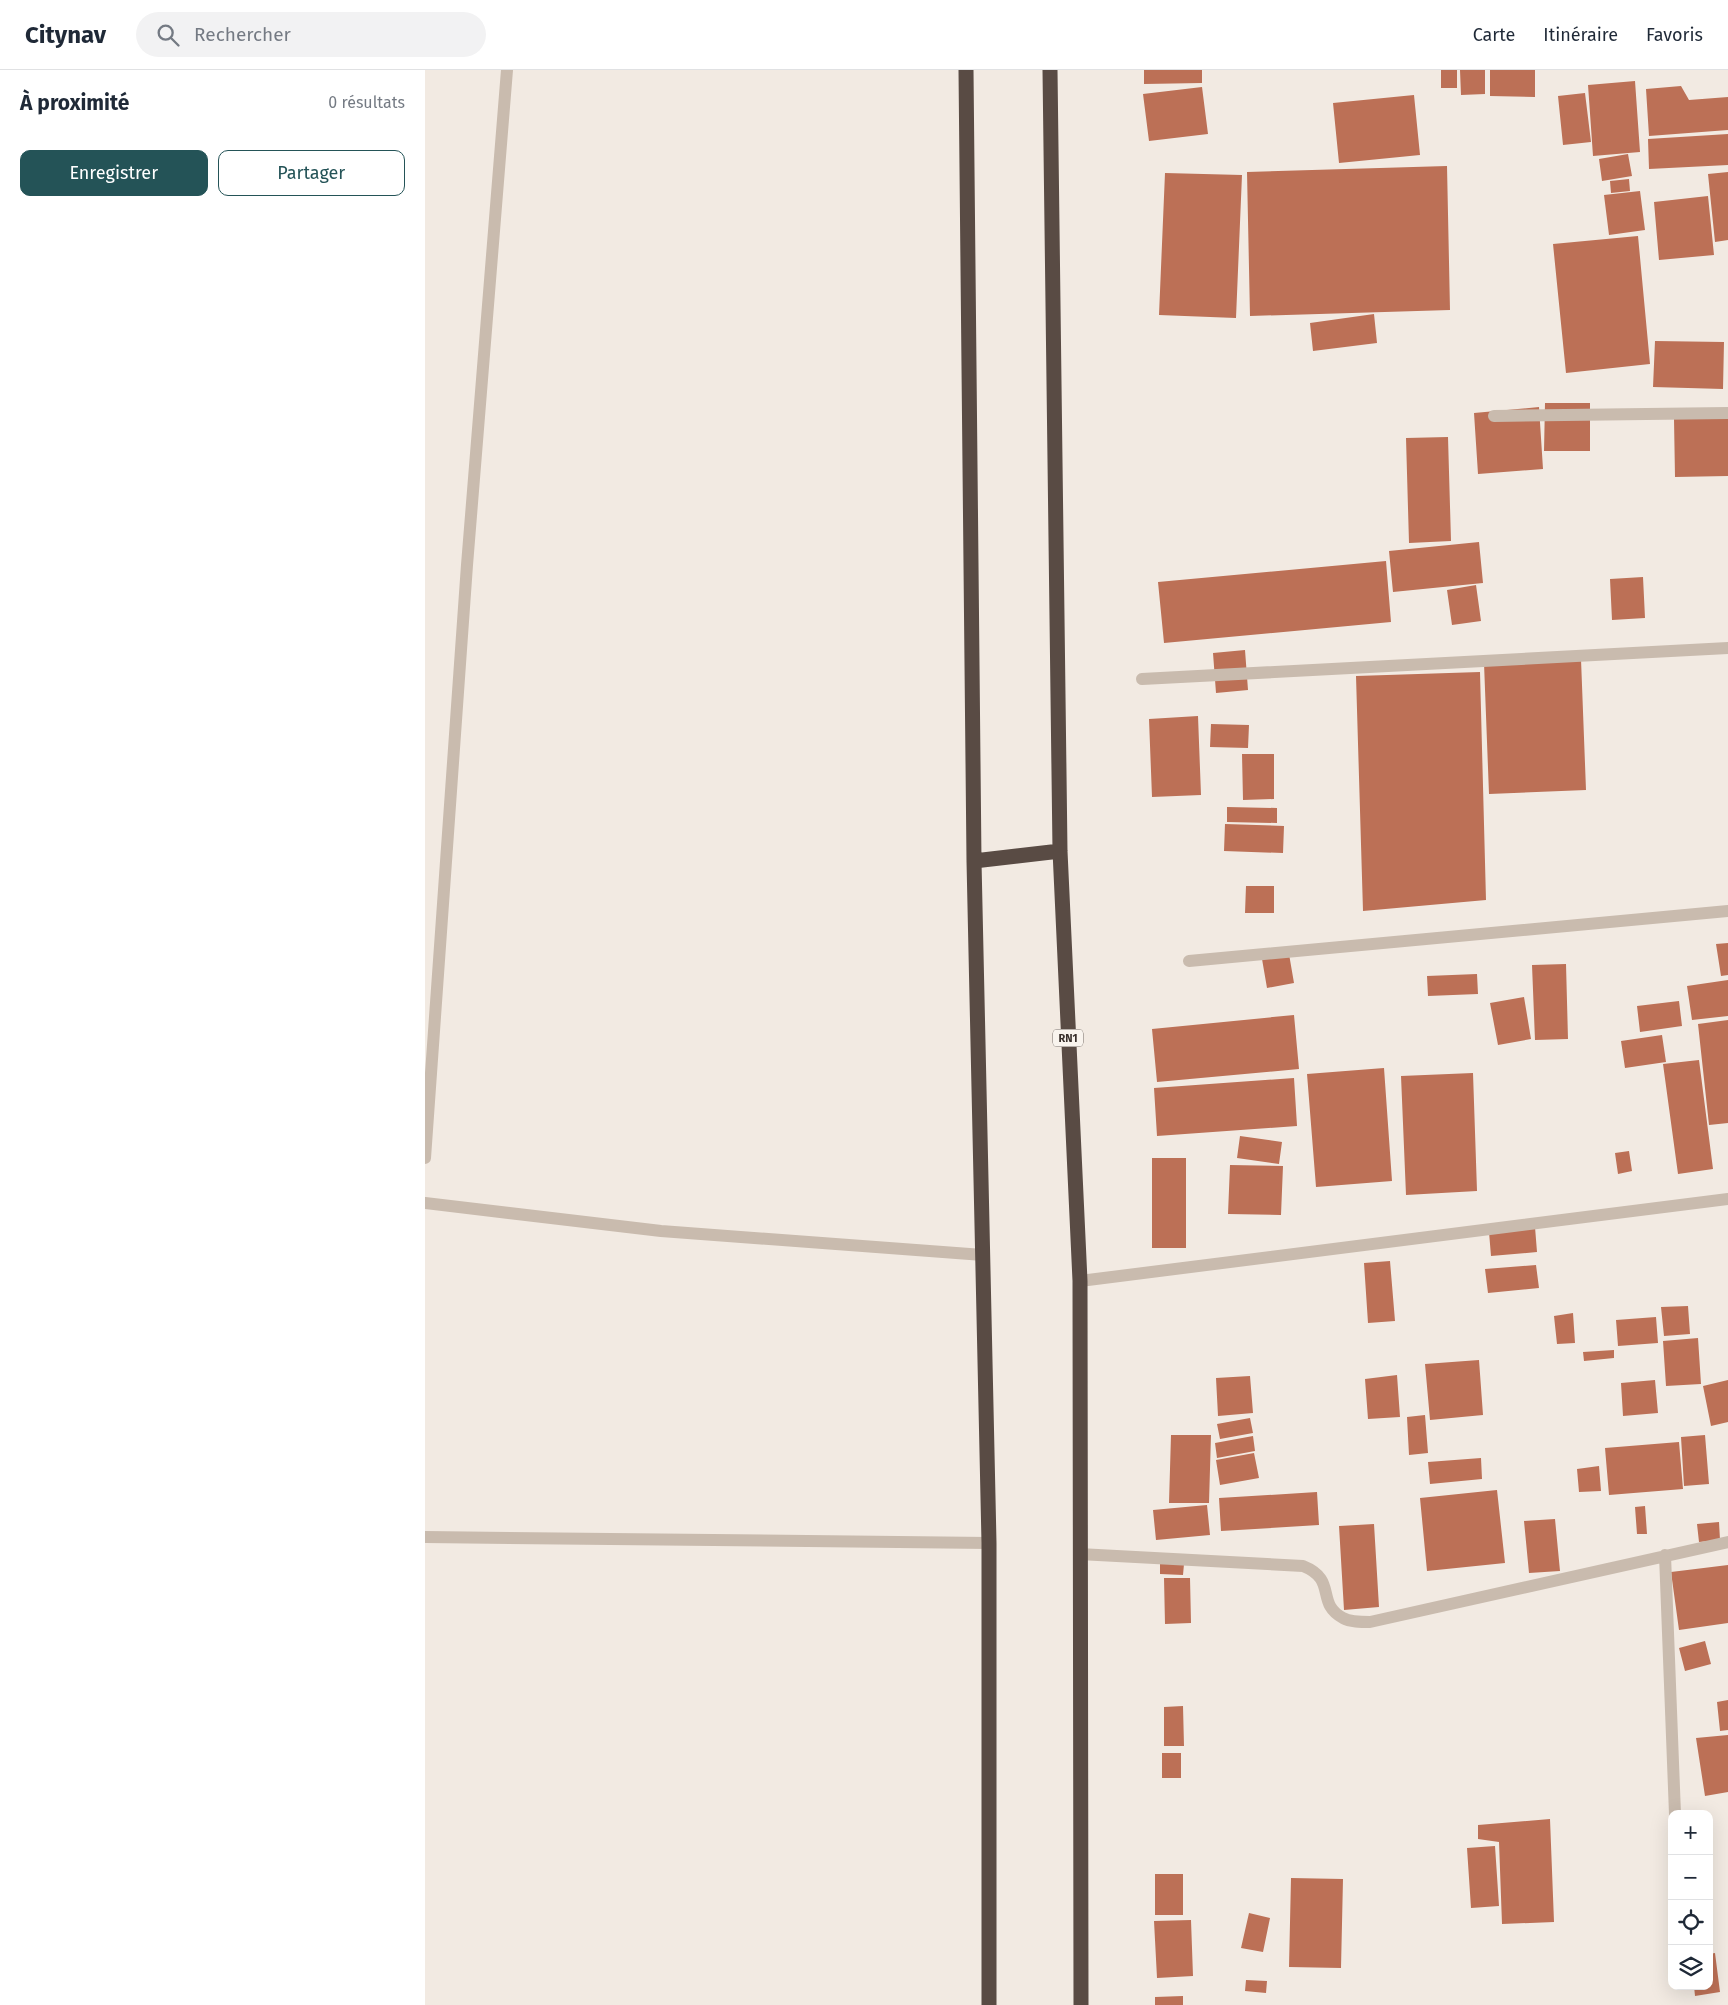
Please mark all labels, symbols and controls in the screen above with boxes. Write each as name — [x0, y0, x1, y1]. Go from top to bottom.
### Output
search box — [136, 12, 486, 57]
text: Citynav — [25, 21, 106, 49]
icon: search — [154, 21, 182, 49]
text: Rechercher — [194, 23, 291, 46]
text: Carte — [1473, 24, 1515, 46]
text: Itinéraire — [1543, 24, 1618, 46]
text: Favoris — [1646, 24, 1703, 46]
text: À proximité — [20, 90, 129, 116]
text: 0 résultats — [328, 93, 405, 112]
button: Enregistrer — [20, 150, 208, 196]
button: Partager — [218, 150, 405, 196]
road number: RN1 — [1053, 1030, 1083, 1046]
map controls — [1668, 1810, 1713, 1990]
button: + — [1668, 1810, 1713, 1855]
button: − — [1668, 1855, 1713, 1900]
button: locate — [1668, 1900, 1713, 1945]
button: layers — [1668, 1945, 1713, 1990]

